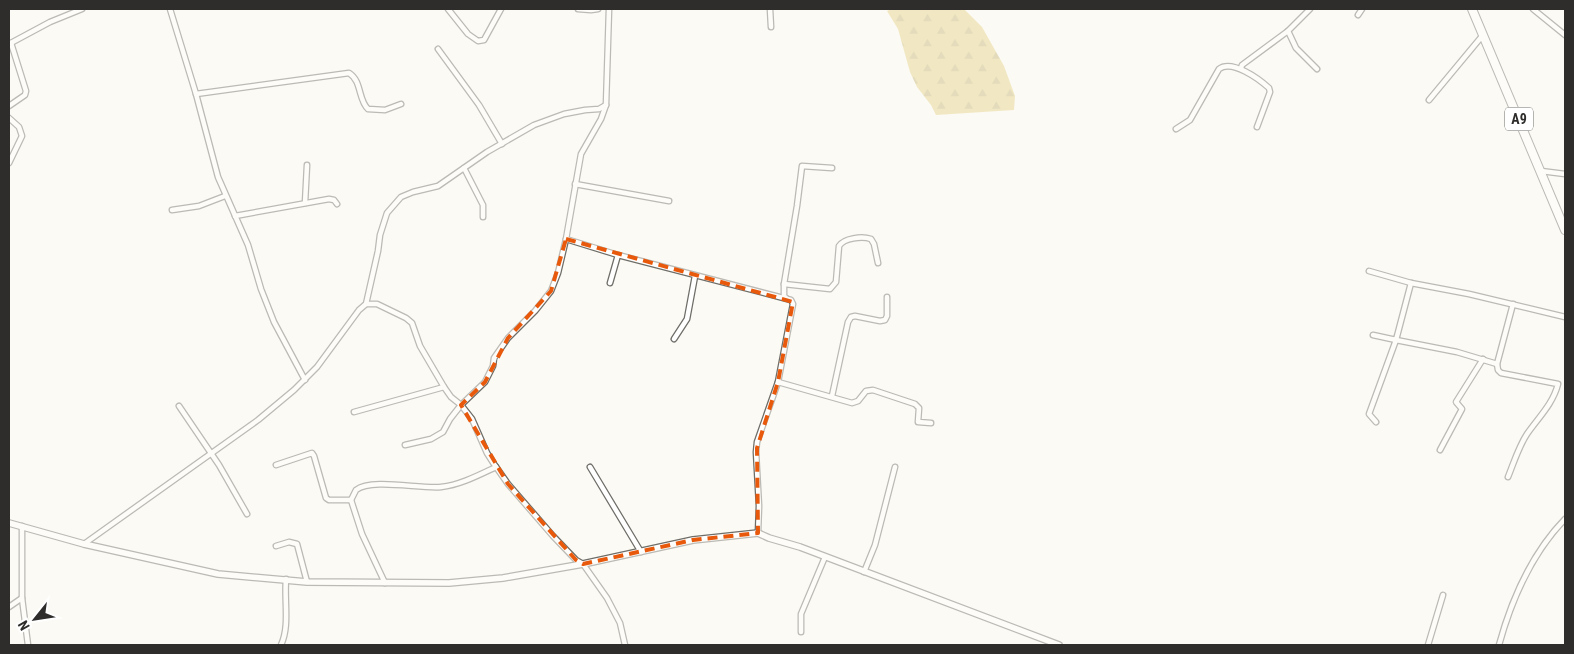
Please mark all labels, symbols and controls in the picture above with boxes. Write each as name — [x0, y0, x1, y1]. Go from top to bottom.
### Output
road number: A9 — [1505, 108, 1533, 130]
north arrow — [10, 594, 60, 644]
text: N — [15, 618, 33, 633]

